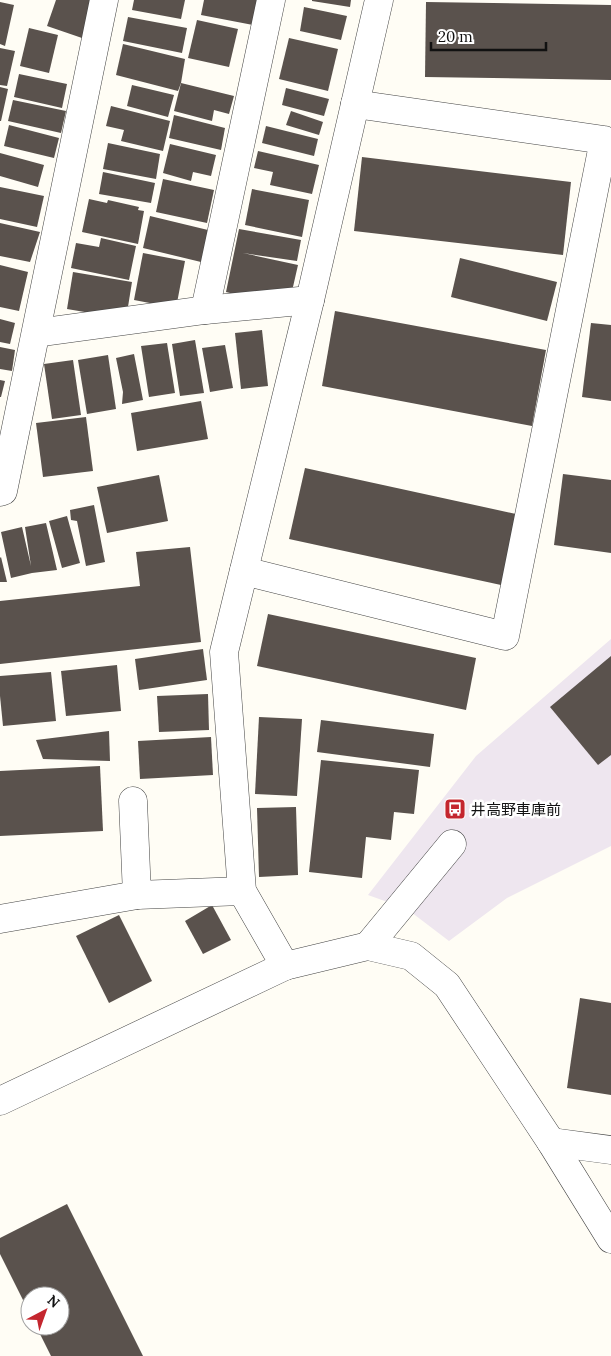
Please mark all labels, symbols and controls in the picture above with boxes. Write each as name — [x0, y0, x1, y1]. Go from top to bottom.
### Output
scale bar — [431, 20, 546, 52]
text: 20 m — [438, 27, 473, 46]
bus stop icon: 井高野車庫前 — [443, 797, 467, 821]
place label: 井高野車庫前 — [471, 800, 561, 819]
north arrow — [20, 1286, 70, 1336]
text: N — [44, 1291, 64, 1312]

